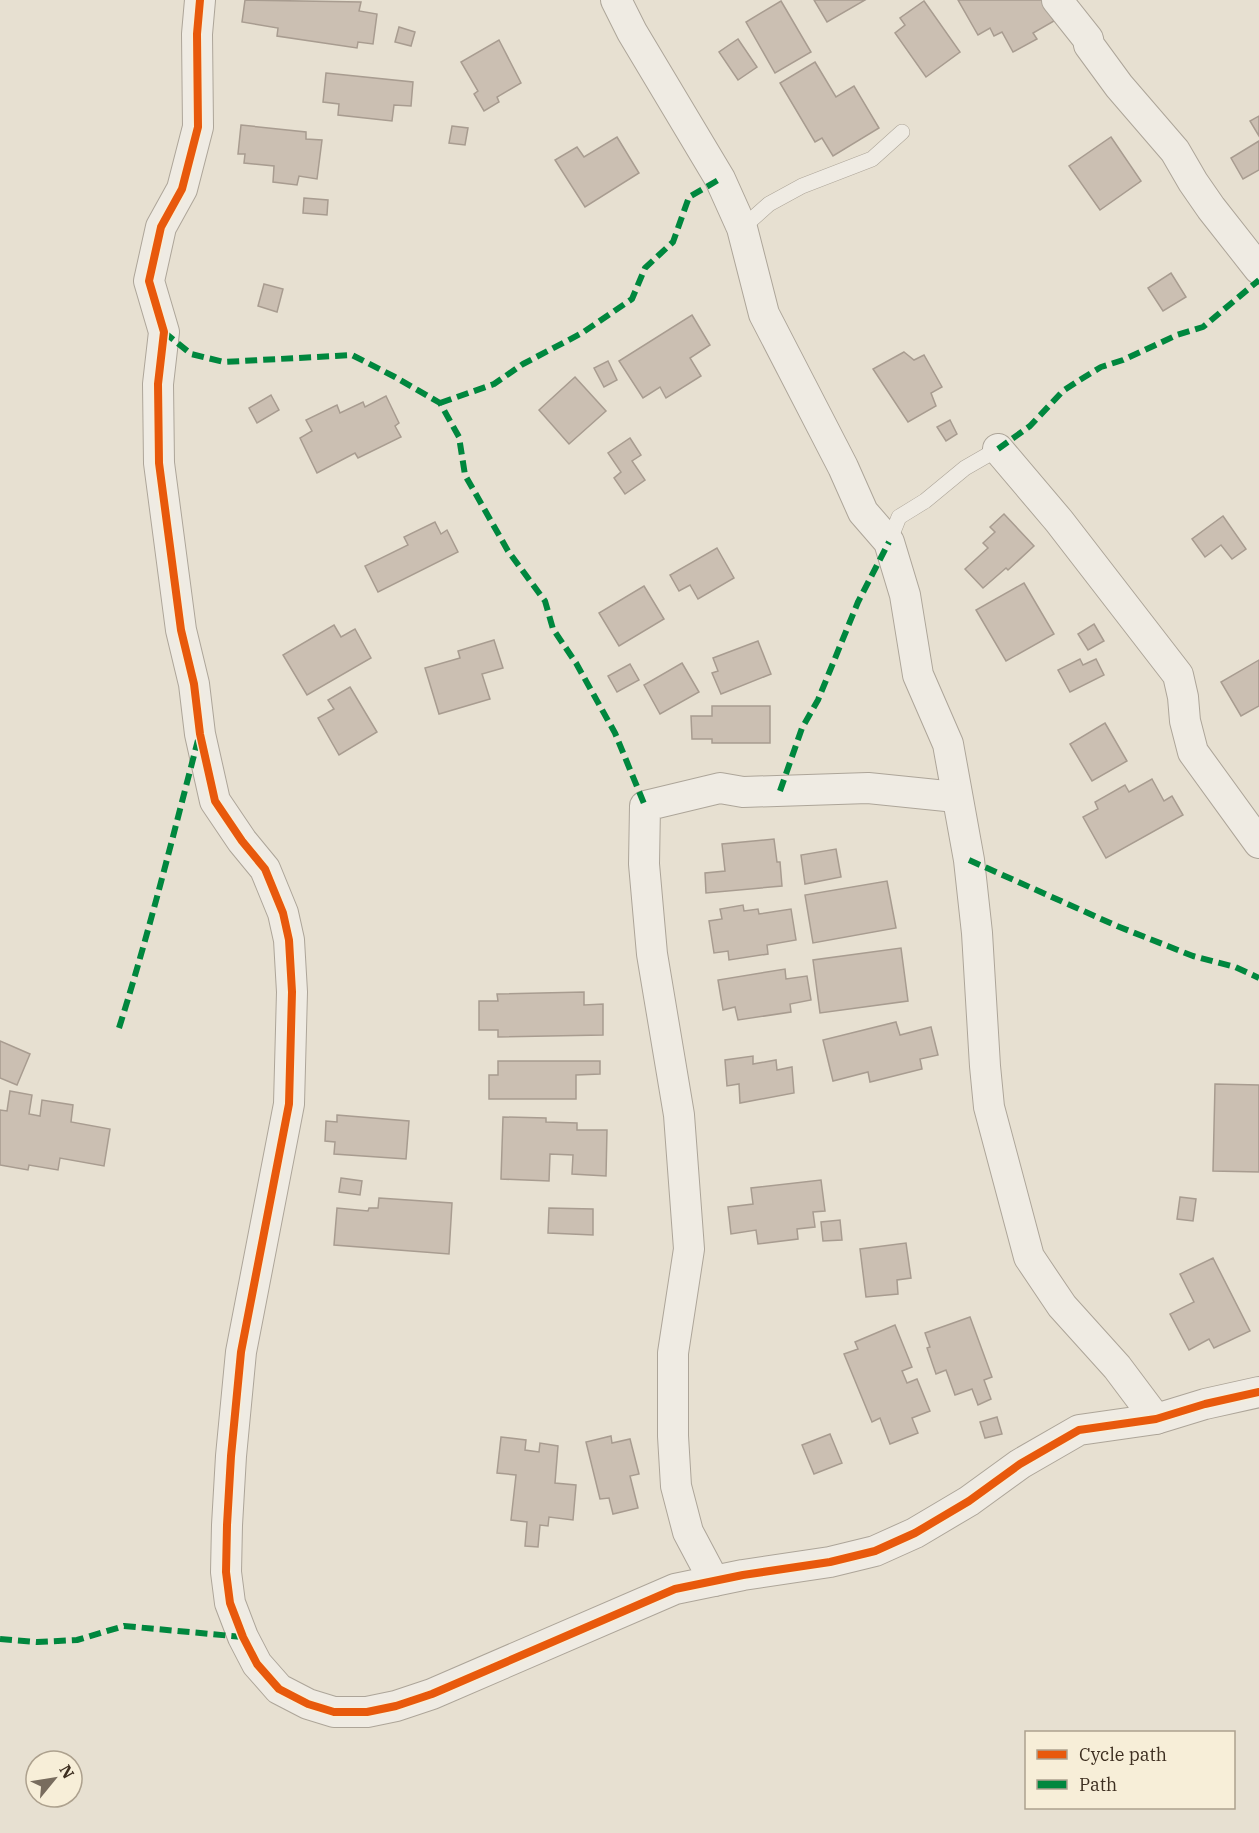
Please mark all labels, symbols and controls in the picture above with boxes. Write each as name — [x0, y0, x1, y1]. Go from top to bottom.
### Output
legend — [1025, 1731, 1235, 1809]
text: Cycle path — [1079, 1743, 1167, 1766]
north arrow — [24, 1749, 84, 1809]
text: N — [55, 1761, 79, 1782]
text: Path — [1079, 1773, 1117, 1796]

